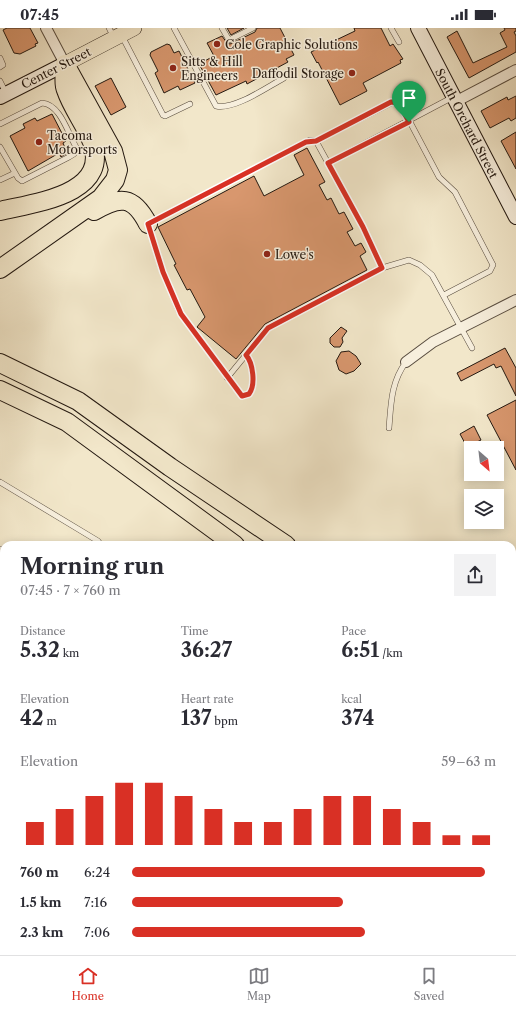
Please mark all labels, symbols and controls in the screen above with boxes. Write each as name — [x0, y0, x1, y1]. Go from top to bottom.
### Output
text: 07:45 — [20, 5, 59, 24]
place label: Cole Graphic Solutions — [225, 37, 358, 52]
marker: Cole Graphic Solutions — [212, 39, 222, 49]
street label: Center Street — [19, 44, 94, 92]
place label: Sitts & Hill Engineers — [181, 54, 243, 83]
marker: Sitts & Hill Engineers — [168, 63, 178, 73]
place label: Daffodil Storage — [252, 66, 344, 81]
street label: South Orchard Street — [433, 66, 502, 181]
marker: Daffodil Storage — [347, 68, 357, 78]
pin — [392, 81, 426, 122]
icon: arrive — [398, 87, 420, 109]
place label: Tacoma Motorsports — [47, 128, 117, 157]
marker: Tacoma Motorsports — [34, 137, 44, 147]
place label: Lowe's — [275, 247, 314, 262]
marker: Lowe's — [262, 249, 272, 259]
north arrow — [464, 441, 504, 481]
map controls — [464, 441, 504, 529]
button: layers — [464, 489, 504, 529]
text: Morning run — [20, 553, 164, 580]
button: share — [454, 554, 496, 596]
text: 07:45 · 7 × 760 m — [20, 582, 121, 598]
text: Distance — [20, 624, 66, 638]
text: Time — [181, 624, 208, 638]
text: Pace — [341, 624, 366, 638]
text: 5.32 — [20, 638, 60, 662]
text: 36:27 — [181, 638, 232, 662]
text: 6:51 — [341, 638, 379, 662]
text: km — [60, 646, 79, 660]
text: /km — [379, 646, 403, 660]
text: Elevation — [20, 692, 69, 706]
text: Heart rate — [181, 692, 234, 706]
text: kcal — [341, 692, 362, 706]
text: 42 — [20, 706, 44, 730]
text: 137 — [181, 706, 211, 730]
text: 374 — [341, 706, 374, 730]
text: m — [44, 714, 57, 728]
text: bpm — [211, 714, 238, 728]
text: Elevation — [20, 753, 78, 769]
text: 59–63 m — [441, 753, 496, 769]
text: 760 m — [20, 864, 59, 880]
text: 6:24 — [84, 864, 110, 880]
text: 1.5 km — [20, 894, 61, 910]
text: 7:16 — [84, 894, 107, 910]
text: 2.3 km — [20, 924, 63, 940]
text: 7:06 — [84, 924, 110, 940]
tab: Home — [72, 965, 104, 1003]
tab: Map — [247, 965, 271, 1003]
tab: Saved — [414, 965, 444, 1003]

